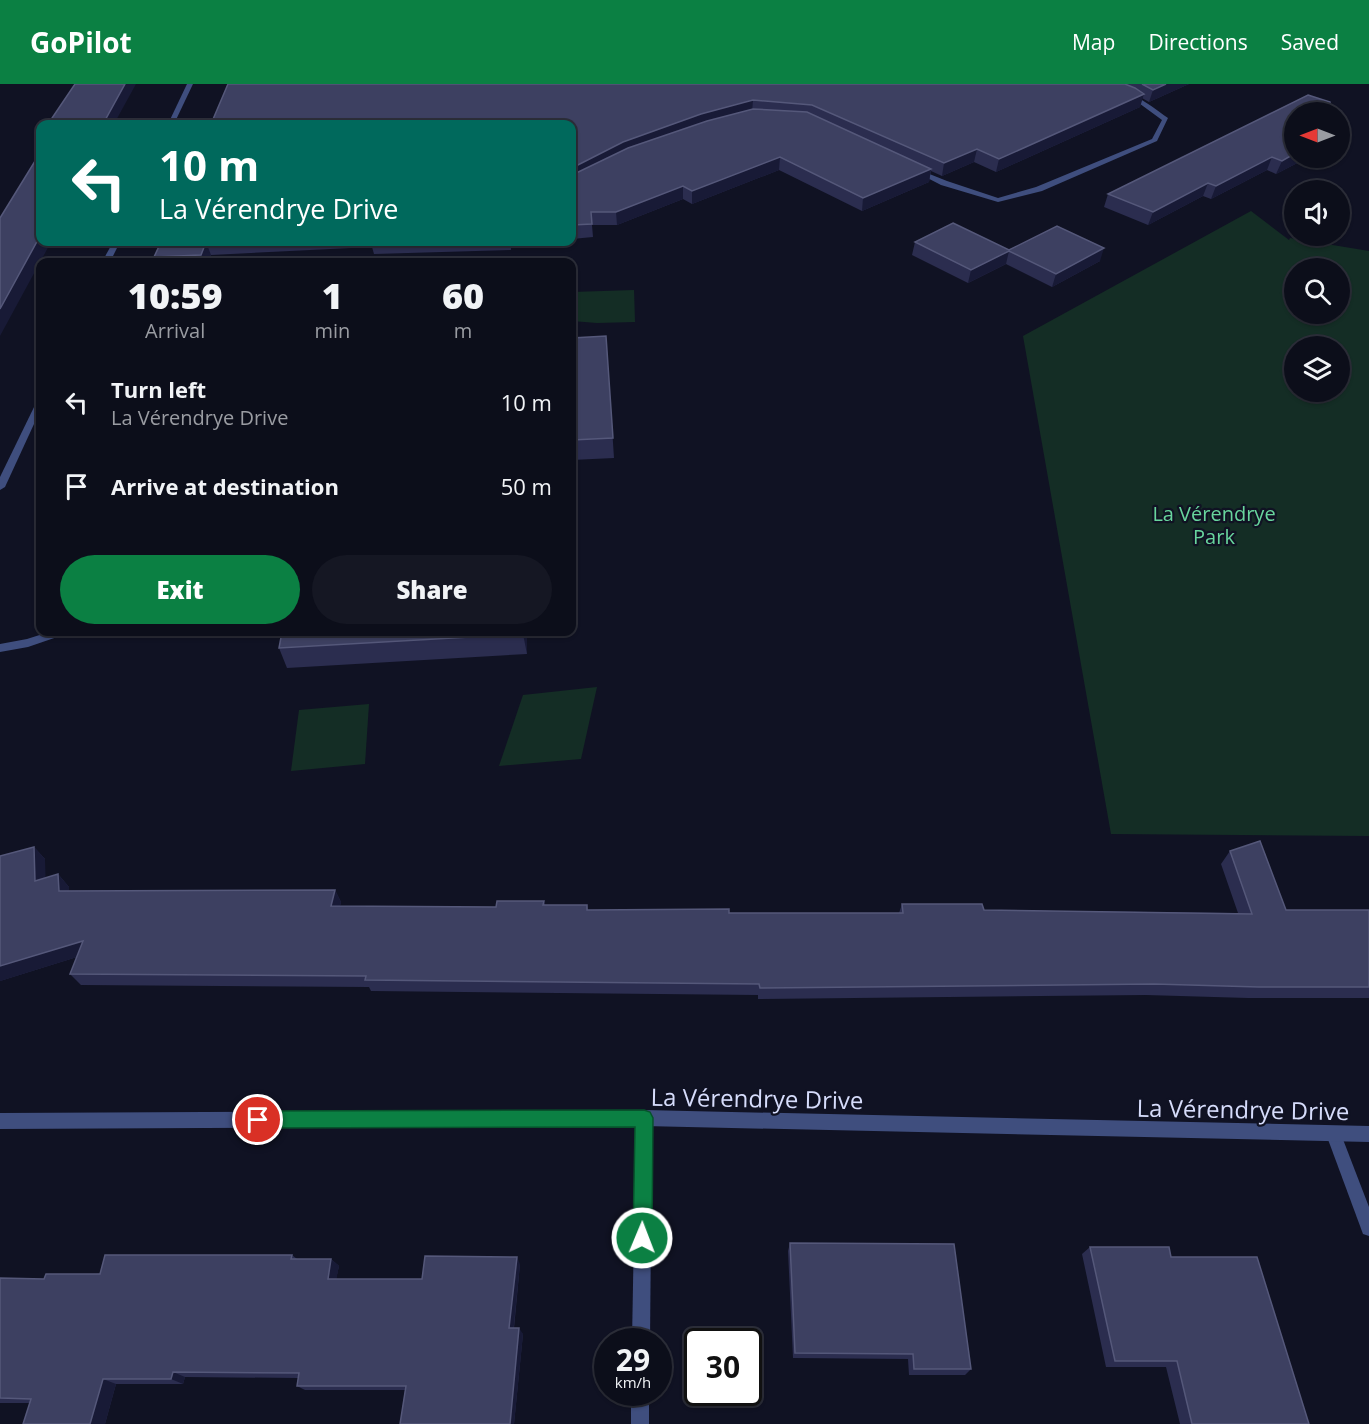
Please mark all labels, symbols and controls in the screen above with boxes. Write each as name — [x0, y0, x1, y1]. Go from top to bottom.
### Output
text: GoPilot — [30, 23, 132, 61]
text: Map — [1072, 28, 1115, 56]
text: Directions — [1148, 28, 1248, 56]
text: Saved — [1281, 28, 1339, 56]
north arrow — [1284, 102, 1350, 168]
map controls — [1284, 102, 1350, 402]
text: 10 m — [159, 136, 259, 193]
icon: left — [60, 144, 138, 222]
button: sound — [1284, 180, 1350, 246]
text: La Vérendrye Drive — [159, 190, 398, 227]
button: search — [1284, 258, 1350, 324]
text: 10:59 — [128, 271, 223, 320]
text: 1 — [322, 271, 343, 320]
text: 60 — [442, 271, 484, 320]
text: Arrival — [145, 317, 205, 344]
text: min — [314, 317, 350, 344]
text: m — [454, 317, 472, 344]
button: layers — [1284, 336, 1350, 402]
text: Turn left — [111, 374, 206, 404]
icon: left — [60, 386, 93, 419]
text: 10 m — [501, 387, 552, 417]
text: La Vérendrye Drive — [111, 404, 288, 431]
icon: arrive — [60, 470, 93, 503]
text: Arrive at destination — [111, 471, 339, 501]
text: 50 m — [501, 471, 552, 501]
park label: La Vérendrye Park — [1152, 500, 1276, 550]
button: Exit — [60, 555, 300, 624]
button: Share — [312, 555, 552, 624]
street label: La Vérendrye Drive — [650, 1080, 864, 1116]
street label: La Vérendrye Drive — [1136, 1091, 1350, 1127]
pin — [232, 1094, 283, 1145]
icon: arrive — [241, 1103, 274, 1136]
position arrow — [610, 1206, 674, 1270]
speed limit sign: 30 — [684, 1328, 762, 1406]
text: 29 — [616, 1339, 650, 1380]
text: km/h — [615, 1372, 651, 1392]

